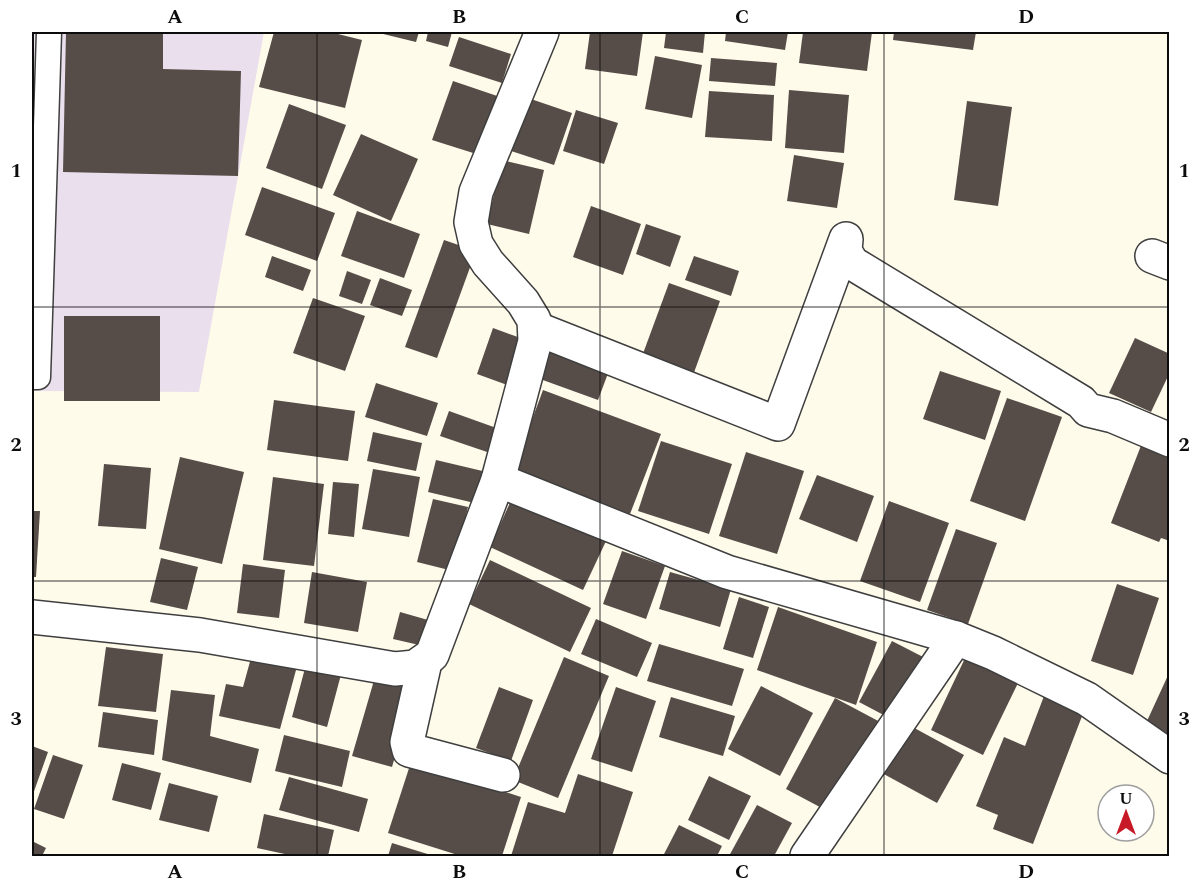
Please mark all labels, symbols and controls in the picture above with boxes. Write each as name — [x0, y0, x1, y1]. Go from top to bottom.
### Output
text: A — [167, 2, 183, 32]
text: B — [452, 2, 466, 32]
text: C — [735, 2, 749, 32]
text: D — [1018, 2, 1034, 32]
text: 1 — [10, 156, 22, 186]
text: 1 — [1178, 156, 1190, 186]
text: 2 — [10, 430, 22, 460]
text: 2 — [1178, 430, 1190, 460]
text: 3 — [10, 704, 22, 734]
text: 3 — [1178, 704, 1190, 734]
north arrow — [1096, 783, 1156, 843]
text: U — [1119, 787, 1133, 811]
text: A — [167, 857, 183, 887]
text: B — [452, 857, 466, 887]
text: C — [735, 857, 749, 887]
text: D — [1018, 857, 1034, 887]

